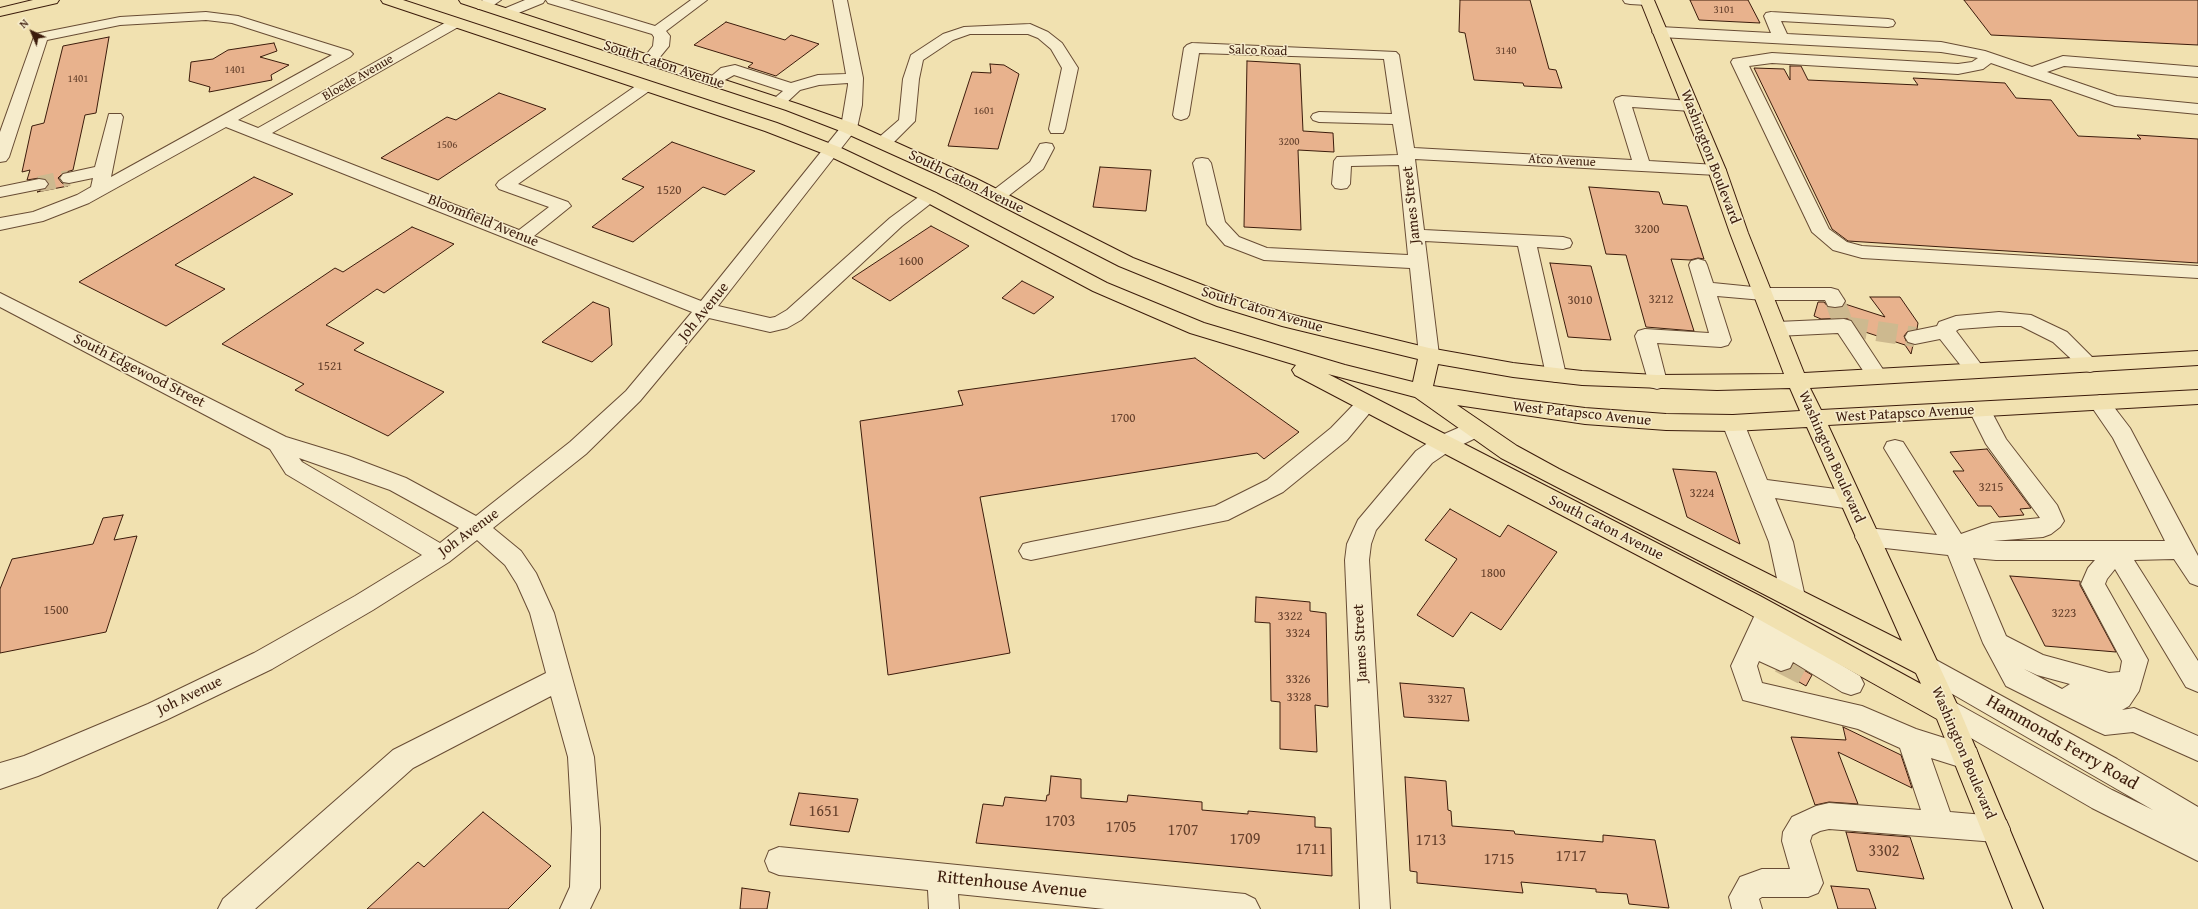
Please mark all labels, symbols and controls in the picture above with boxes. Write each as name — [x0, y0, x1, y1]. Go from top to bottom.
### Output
house number: 3101 — [1713, 3, 1735, 17]
north arrow — [12, 12, 52, 52]
text: N — [15, 15, 32, 32]
street label: South Caton Avenue — [601, 37, 727, 93]
street label: Salco Road — [1228, 42, 1288, 60]
house number: 3140 — [1495, 44, 1517, 58]
street label: Bloede Avenue — [320, 51, 396, 105]
house number: 1401 — [224, 63, 246, 77]
house number: 1401 — [67, 72, 89, 86]
street label: Washington Boulevard — [1676, 87, 1744, 227]
house number: 1601 — [973, 104, 995, 118]
house number: 3200 — [1278, 135, 1300, 149]
house number: 1506 — [436, 138, 458, 152]
street label: South Caton Avenue — [905, 146, 1027, 218]
street label: Atco Avenue — [1528, 151, 1596, 171]
street label: James Street — [1399, 165, 1425, 245]
house number: 1520 — [656, 183, 682, 199]
street label: Bloomfield Avenue — [425, 191, 541, 251]
house number: 3200 — [1634, 222, 1660, 238]
house number: 1600 — [898, 254, 924, 270]
street label: Joh Avenue — [675, 279, 733, 345]
street label: South Caton Avenue — [1199, 283, 1325, 337]
house number: 3212 — [1648, 292, 1674, 308]
house number: 3010 — [1567, 293, 1593, 309]
street label: South Edgewood Street — [70, 330, 208, 412]
house number: 1521 — [317, 359, 343, 375]
street label: Washington Boulevard — [1794, 388, 1868, 526]
street label: West Patapsco Avenue — [1512, 398, 1652, 430]
street label: West Patapsco Avenue — [1835, 401, 1975, 427]
house number: 1700 — [1110, 411, 1136, 427]
house number: 3215 — [1978, 480, 2004, 496]
house number: 3224 — [1689, 486, 1715, 502]
street label: South Caton Avenue — [1546, 491, 1666, 565]
street label: Joh Avenue — [435, 505, 503, 561]
house number: 1800 — [1480, 566, 1506, 582]
house number: 1500 — [43, 603, 69, 619]
street label: James Street — [1350, 603, 1372, 683]
house number: 3223 — [2051, 606, 2077, 622]
house number: 3322 — [1277, 609, 1303, 625]
house number: 3324 — [1285, 626, 1311, 642]
house number: 3326 — [1285, 672, 1311, 688]
street label: Joh Avenue — [155, 673, 225, 719]
street label: Washington Boulevard — [1927, 684, 1999, 822]
house number: 3328 — [1286, 690, 1312, 706]
street label: Hammonds Ferry Road — [1982, 691, 2142, 795]
house number: 3327 — [1427, 692, 1453, 708]
house number: 1651 — [809, 802, 839, 822]
house number: 1703 — [1045, 812, 1075, 832]
house number: 1705 — [1106, 818, 1136, 838]
house number: 1707 — [1168, 821, 1198, 841]
house number: 1709 — [1230, 830, 1260, 850]
house number: 1713 — [1416, 831, 1446, 851]
house number: 1711 — [1296, 840, 1326, 860]
house number: 3302 — [1869, 842, 1899, 862]
house number: 1717 — [1556, 847, 1586, 867]
house number: 1715 — [1484, 850, 1514, 870]
street label: Rittenhouse Avenue — [936, 866, 1088, 904]

